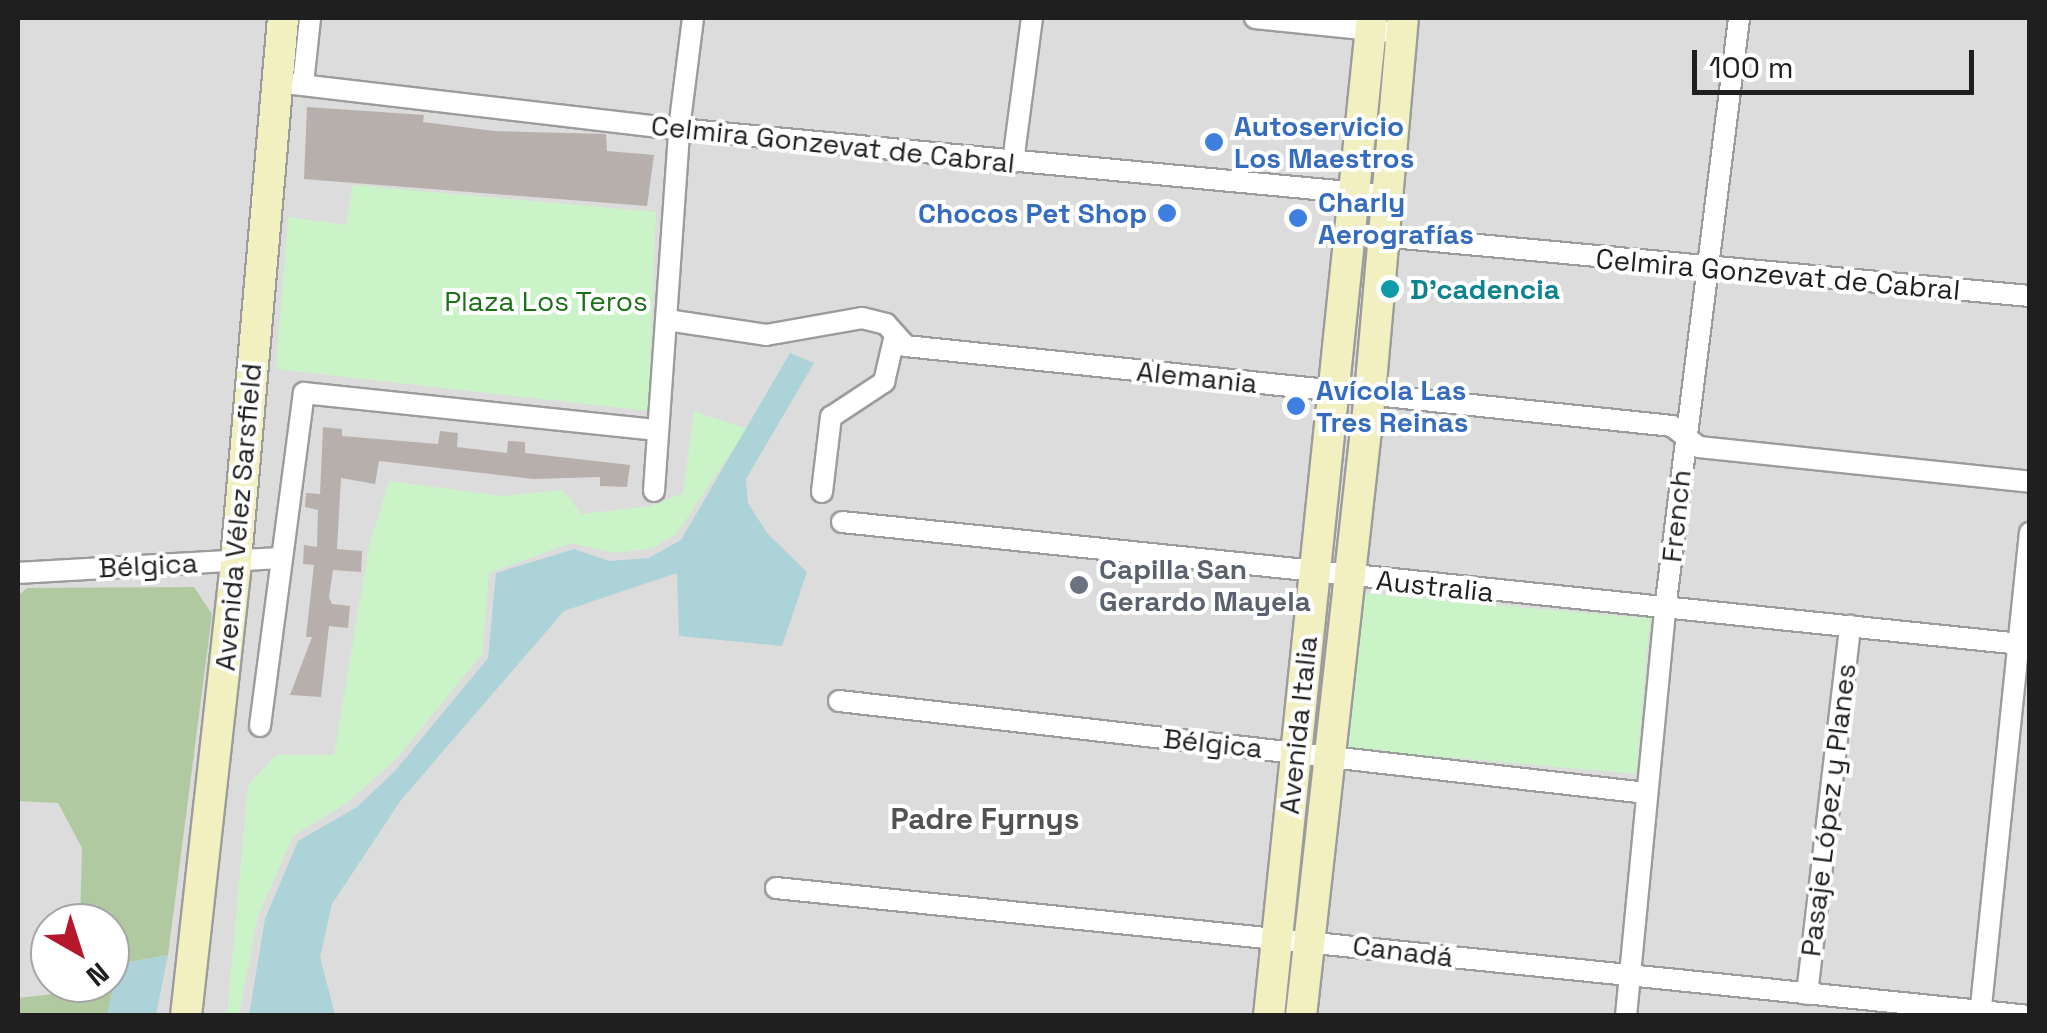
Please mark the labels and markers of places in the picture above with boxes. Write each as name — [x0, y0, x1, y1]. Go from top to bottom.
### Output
place label: Autoservicio Los Maestros — [1234, 109, 1414, 175]
marker: Autoservicio Los Maestros — [1203, 131, 1225, 153]
place label: Charly Aerografías — [1318, 185, 1474, 251]
place label: Chocos Pet Shop — [918, 196, 1147, 230]
marker: Chocos Pet Shop — [1156, 202, 1178, 224]
marker: Charly Aerografías — [1287, 207, 1309, 229]
place label: D'cadencia — [1410, 272, 1560, 306]
marker: D'cadencia — [1379, 278, 1401, 300]
place label: Avícola Las Tres Reinas — [1316, 373, 1468, 439]
marker: Avícola Las Tres Reinas — [1285, 395, 1307, 417]
place label: Capilla San Gerardo Mayela — [1099, 552, 1311, 618]
marker: Capilla San Gerardo Mayela — [1068, 574, 1090, 596]

